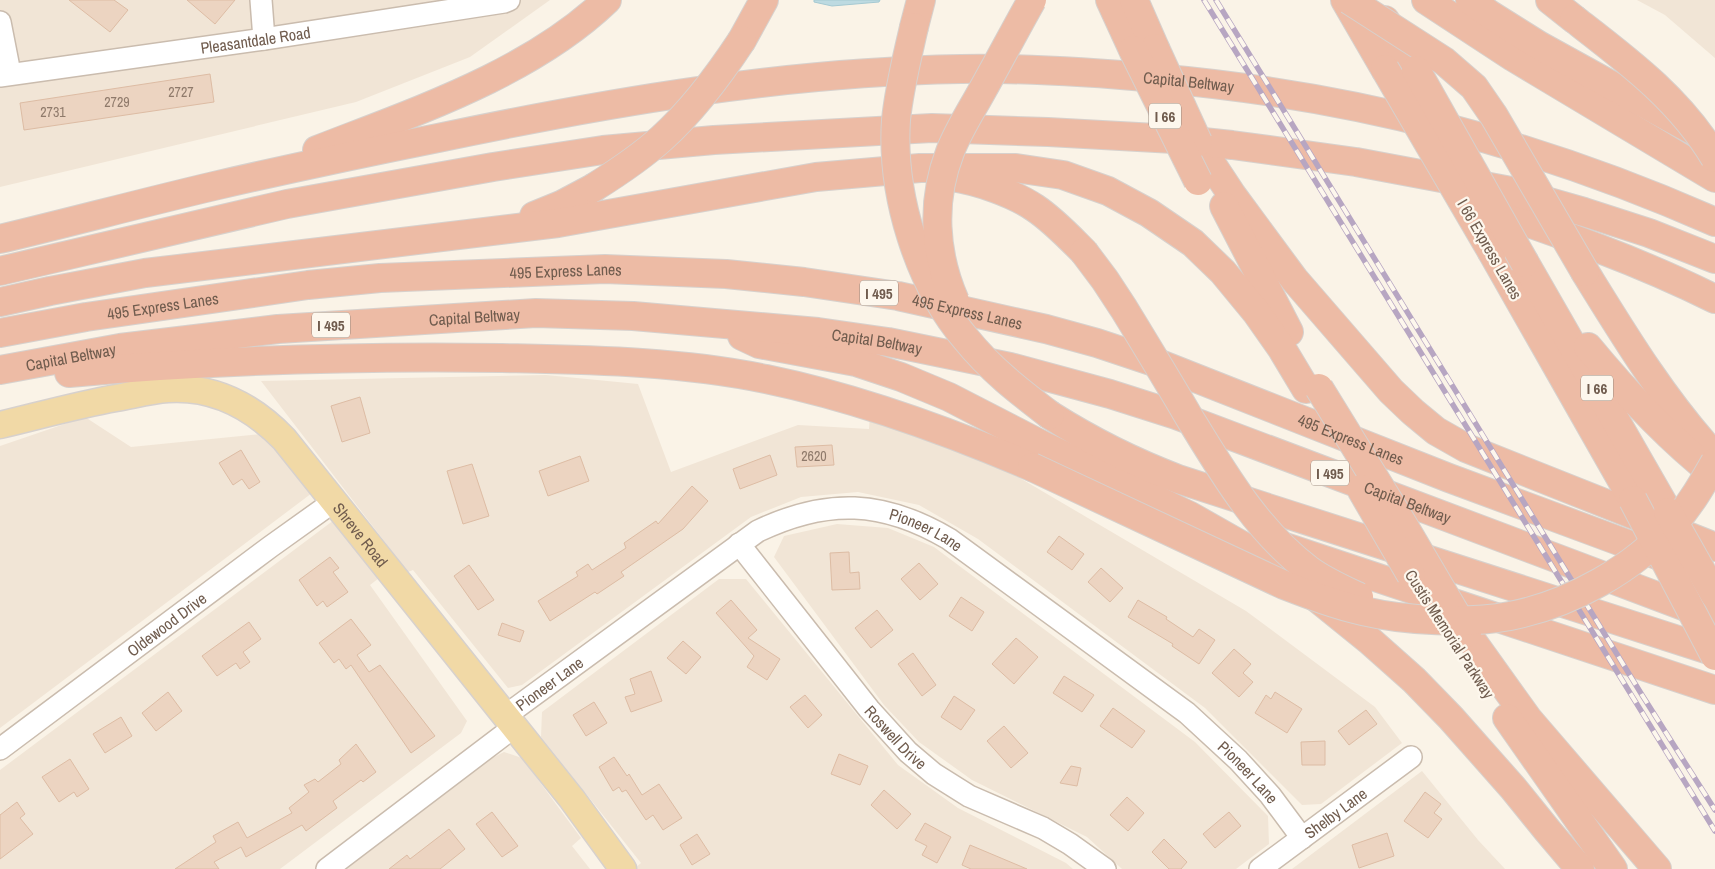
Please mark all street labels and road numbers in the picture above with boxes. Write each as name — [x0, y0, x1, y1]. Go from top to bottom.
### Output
street label: Pleasantdale Road — [199, 21, 312, 59]
street label: Capital Beltway — [1142, 66, 1236, 97]
road number: I 66 — [1149, 104, 1181, 128]
street label: I 66 Express Lanes — [1452, 195, 1528, 303]
street label: 495 Express Lanes — [509, 258, 622, 284]
road number: I 495 — [860, 280, 898, 306]
street label: 495 Express Lanes — [106, 287, 220, 325]
street label: 495 Express Lanes — [910, 289, 1025, 334]
street label: Capital Beltway — [428, 303, 521, 331]
road number: I 495 — [312, 312, 350, 338]
street label: Capital Beltway — [830, 323, 924, 360]
street label: Capital Beltway — [24, 338, 118, 376]
road number: I 66 — [1581, 376, 1613, 400]
street label: 495 Express Lanes — [1295, 408, 1407, 470]
road number: I 495 — [1311, 460, 1349, 486]
street label: Capital Beltway — [1361, 476, 1455, 529]
street label: Shreve Road — [328, 498, 393, 572]
street label: Pioneer Lane — [887, 503, 967, 556]
street label: Custis Memorial Parkway — [1400, 565, 1500, 703]
street label: Oldewood Drive — [122, 587, 211, 661]
street label: Pioneer Lane — [511, 651, 588, 716]
street label: Roswell Drive — [860, 700, 931, 774]
street label: Pioneer Lane — [1213, 736, 1283, 808]
street label: Shelby Lane — [1300, 782, 1371, 844]

